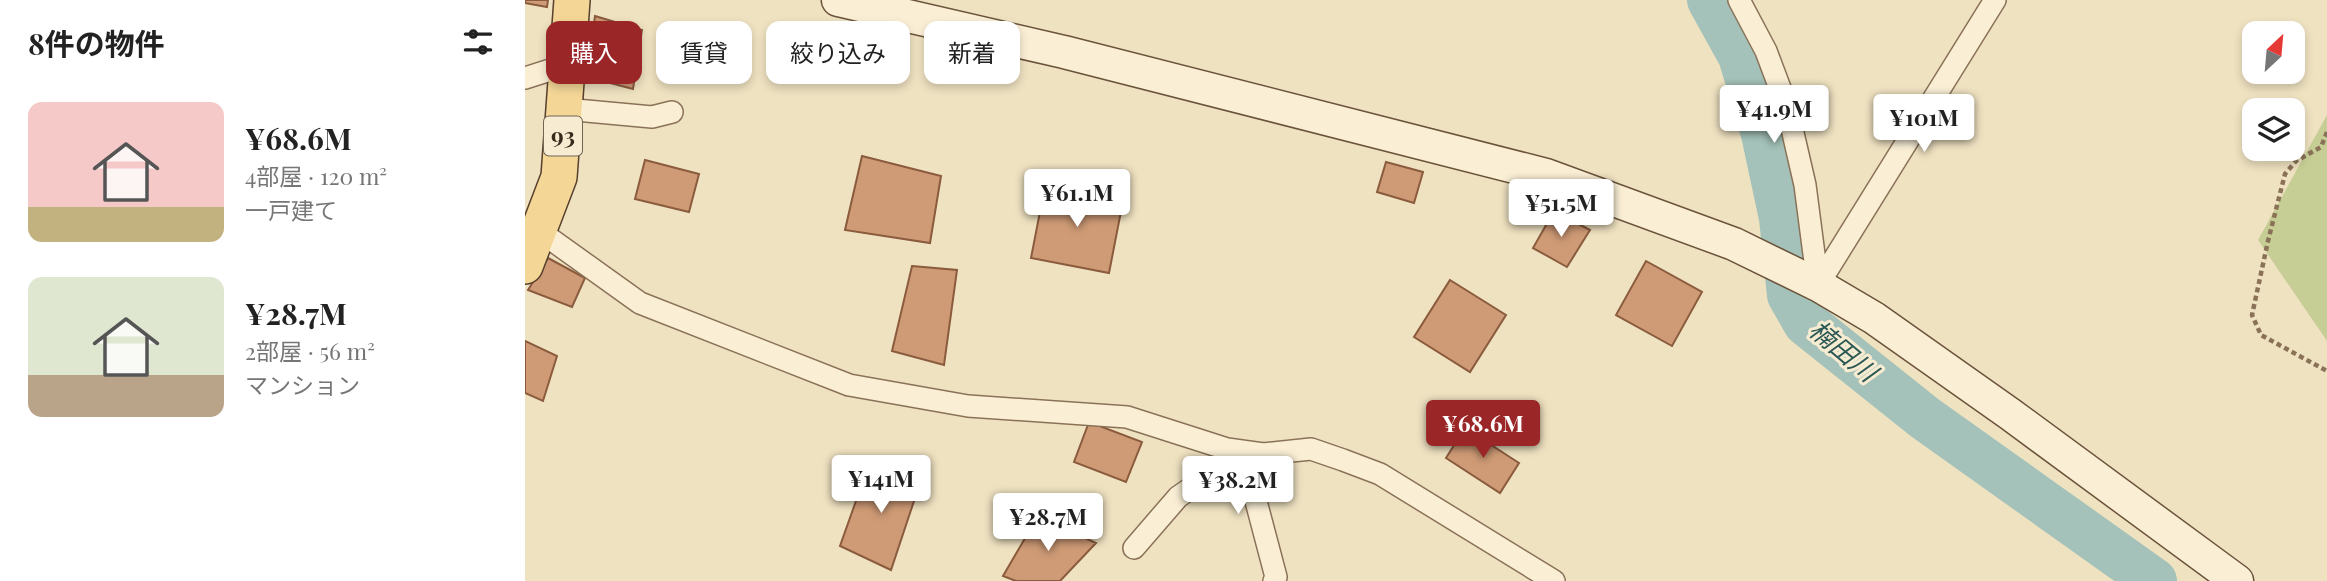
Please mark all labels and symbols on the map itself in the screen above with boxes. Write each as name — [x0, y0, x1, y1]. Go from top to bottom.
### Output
north arrow — [2242, 21, 2305, 84]
pin: ¥41.9M — [1717, 86, 1831, 145]
pin: ¥101M — [1875, 94, 1973, 154]
road number: 93 — [544, 116, 582, 155]
pin: ¥61.1M — [1020, 170, 1134, 229]
pin: ¥51.5M — [1504, 180, 1618, 239]
water label: 楠田川 — [1803, 311, 1887, 390]
pin: ¥68.6M — [1426, 400, 1540, 460]
pin: ¥141M — [832, 456, 930, 515]
pin: ¥38.2M — [1181, 456, 1295, 516]
pin: ¥28.7M — [991, 494, 1105, 553]

